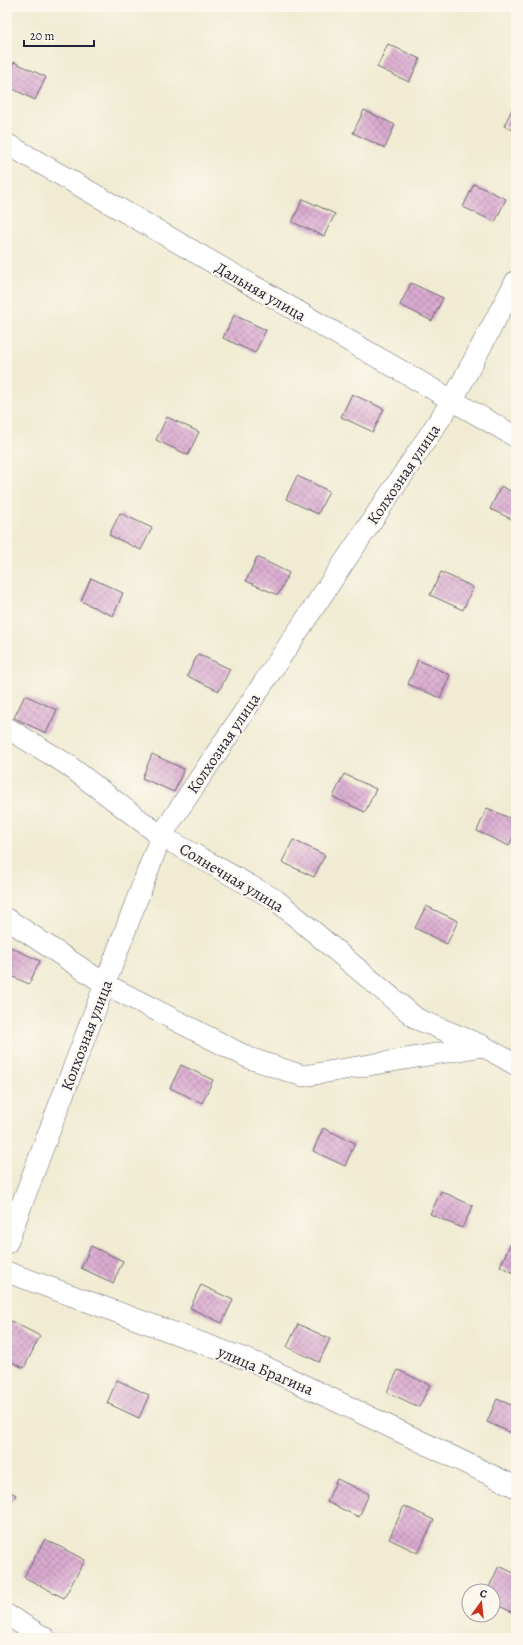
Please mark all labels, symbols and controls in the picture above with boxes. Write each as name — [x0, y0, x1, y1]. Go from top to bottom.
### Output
scale bar — [24, 22, 94, 48]
text: 20 m — [30, 28, 54, 44]
street label: Дальняя улица — [211, 257, 310, 327]
street label: Колхозная улица — [362, 420, 446, 529]
street label: Колхозная улица — [182, 689, 266, 798]
street label: Солнечная улица — [175, 838, 288, 918]
street label: Колхозная улица — [56, 976, 118, 1094]
street label: улица Брагина — [213, 1340, 317, 1401]
north arrow — [461, 1583, 501, 1623]
text: С — [478, 1586, 489, 1602]

